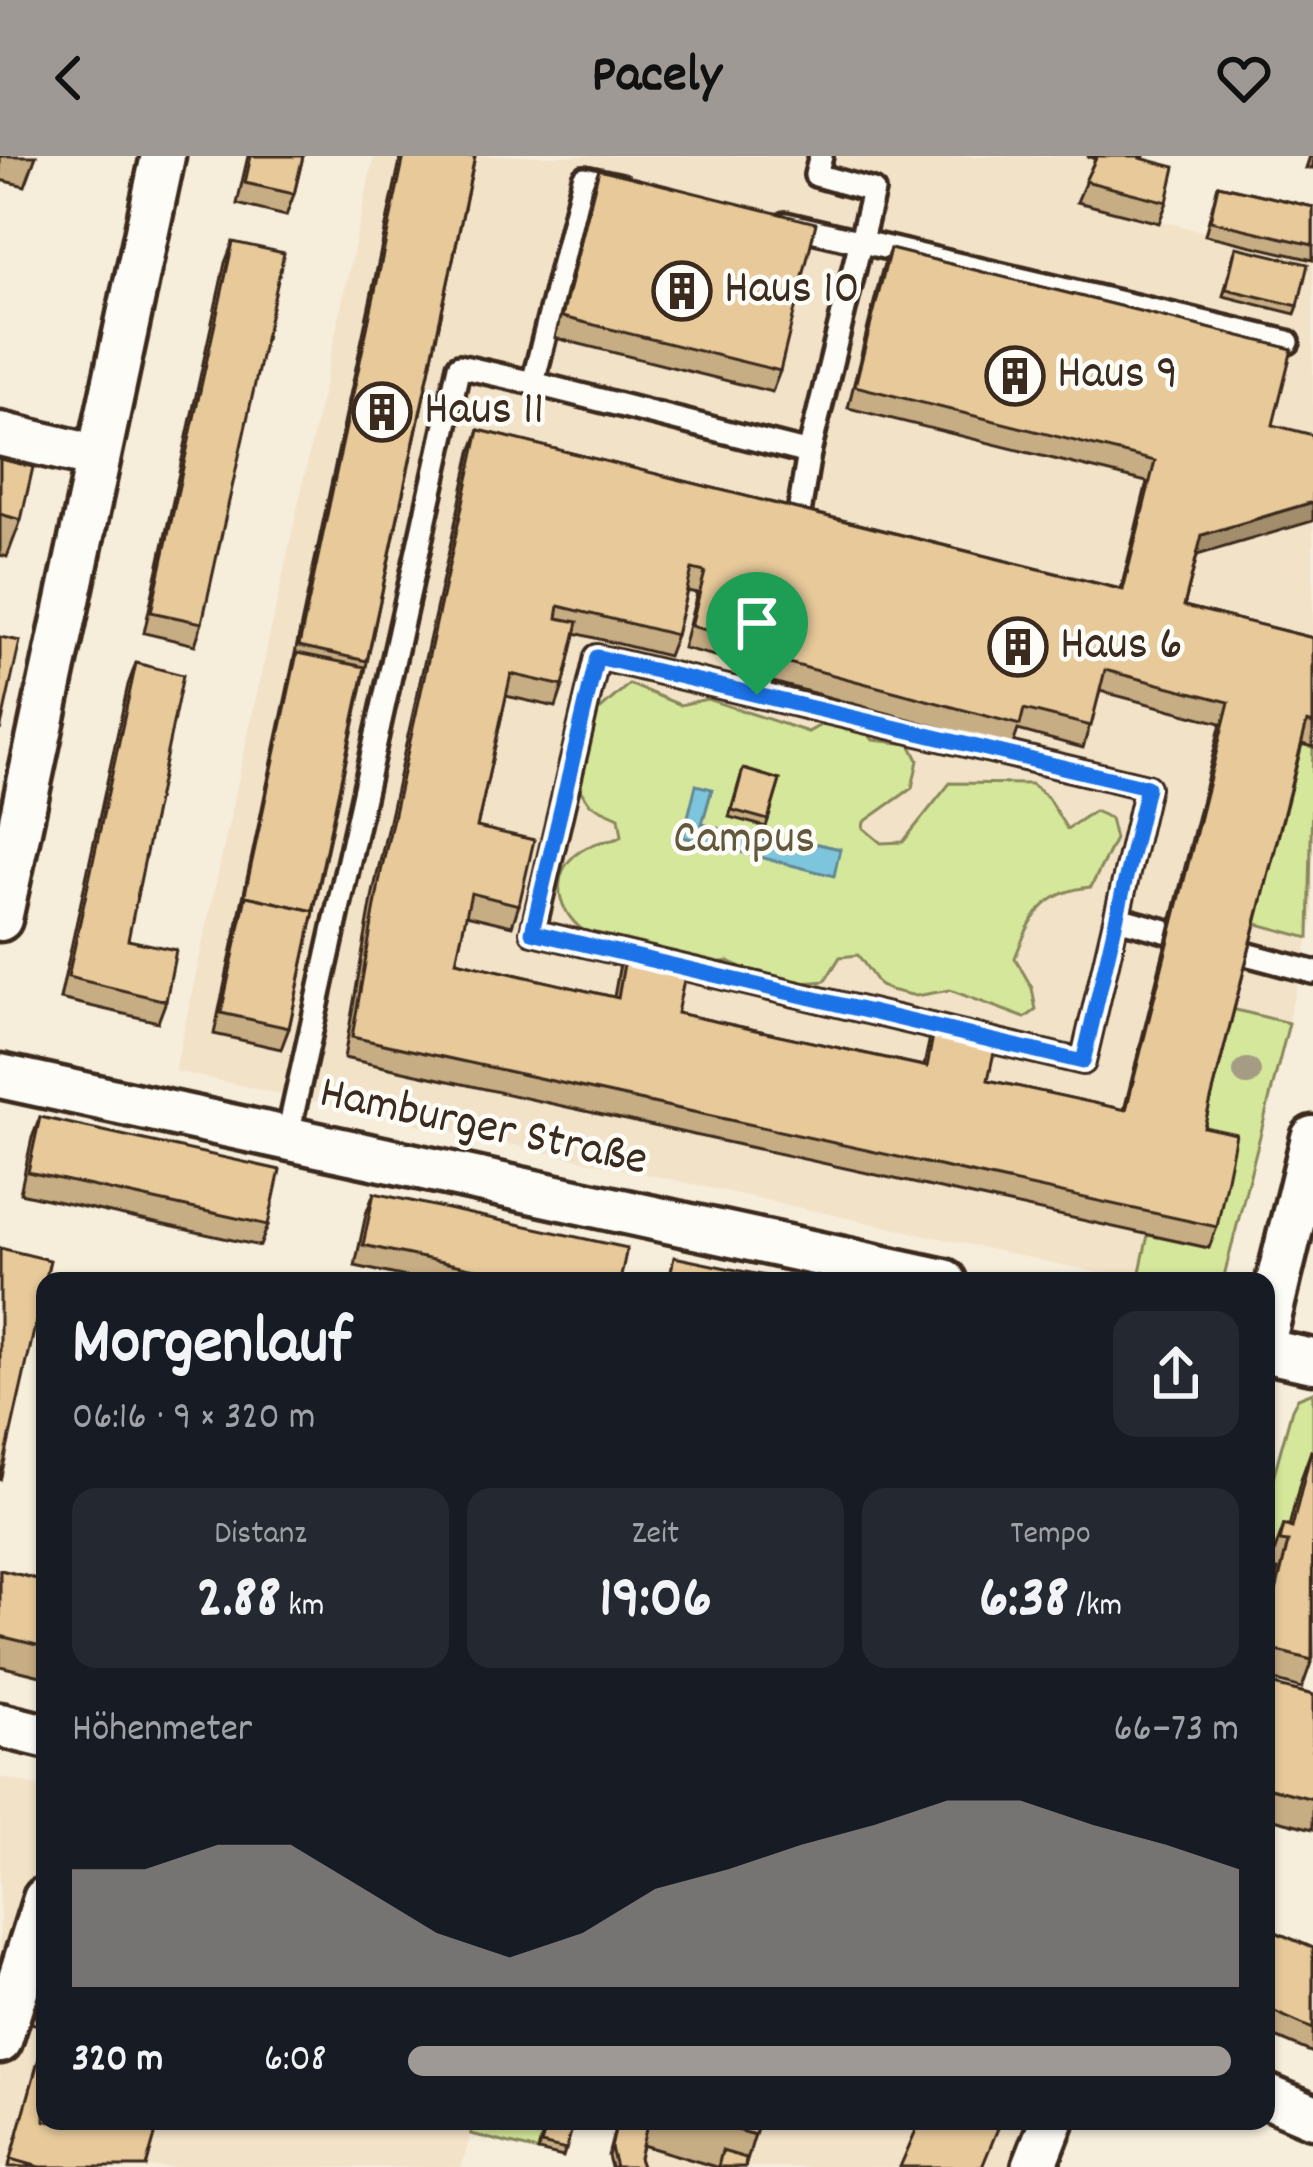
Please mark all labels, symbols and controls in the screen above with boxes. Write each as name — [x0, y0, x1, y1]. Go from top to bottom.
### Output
text: Pacely — [591, 40, 722, 117]
icon: back — [36, 45, 102, 111]
icon: heart — [1211, 45, 1277, 111]
place label: Haus 10 — [724, 257, 860, 326]
building icon: Haus 10 — [651, 260, 713, 322]
place label: Haus 9 — [1057, 342, 1178, 411]
building icon: Haus 9 — [984, 345, 1046, 407]
place label: Haus 11 — [424, 378, 544, 447]
building icon: Haus 11 — [351, 381, 413, 443]
pin — [706, 572, 808, 695]
icon: arrive — [724, 590, 790, 656]
place label: Haus 6 — [1060, 613, 1183, 682]
building icon: Haus 6 — [987, 616, 1049, 678]
park label: Campus — [673, 807, 815, 876]
street label: Hamburger Straße — [313, 1061, 653, 1197]
text: Morgenlauf — [72, 1300, 351, 1394]
button: share — [1113, 1311, 1239, 1437]
text: 06:16 · 9 × 320 m — [72, 1392, 316, 1447]
text: Distanz — [214, 1512, 307, 1559]
text: Zeit — [632, 1512, 679, 1559]
text: Tempo — [1010, 1512, 1091, 1559]
text: 2.88 — [196, 1559, 281, 1645]
text: 19:06 — [599, 1559, 712, 1645]
text: 6:38 — [979, 1559, 1069, 1645]
text: km — [281, 1584, 325, 1631]
text: /km — [1069, 1584, 1122, 1631]
text: Höhenmeter — [72, 1704, 252, 1759]
text: 66–73 m — [1113, 1704, 1239, 1759]
text: 320 m — [72, 2034, 163, 2089]
text: 6:08 — [264, 2034, 326, 2089]

